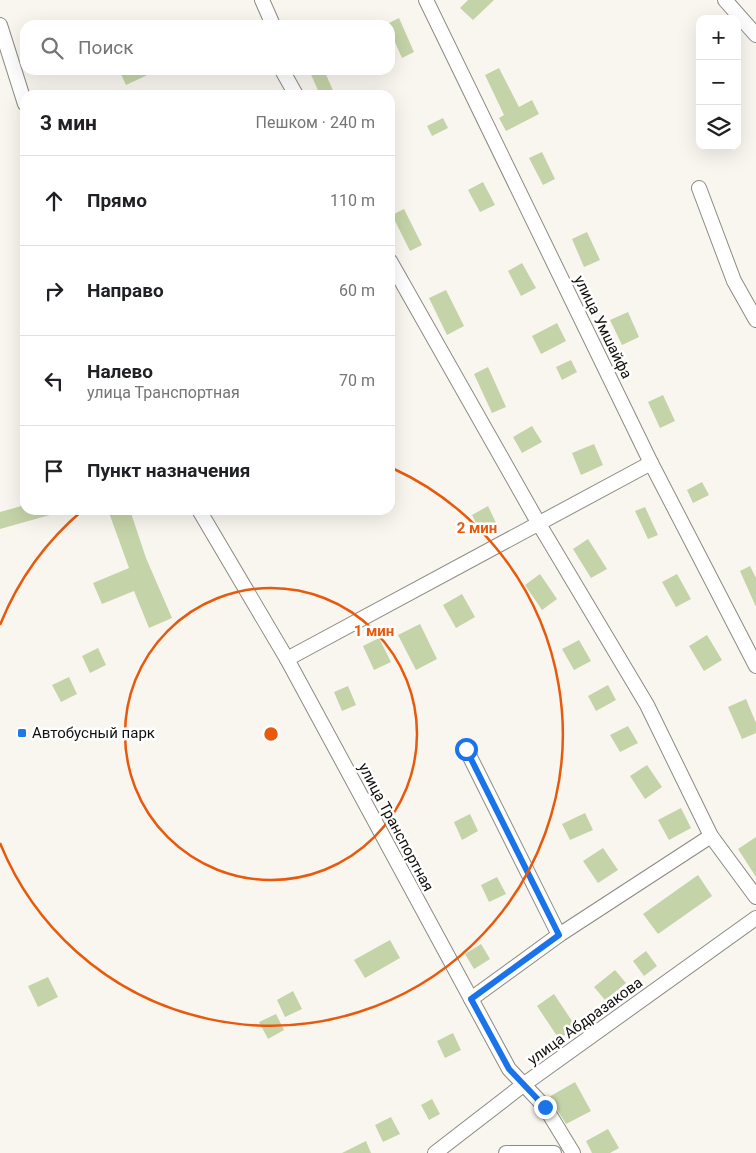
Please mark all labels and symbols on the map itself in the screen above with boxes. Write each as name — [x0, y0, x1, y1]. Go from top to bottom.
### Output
street label: улица Умшайфа — [570, 272, 636, 382]
text: 2 мин — [457, 519, 497, 537]
text: 1 мин — [354, 622, 394, 640]
place label: Автобусный парк — [32, 724, 155, 742]
centre of rings — [262, 725, 280, 743]
marker: Автобусный парк — [16, 727, 28, 739]
route start — [455, 738, 478, 761]
street label: улица Транспортная — [354, 760, 438, 894]
street label: улица Абдразакова — [524, 973, 646, 1069]
route end — [534, 1096, 557, 1119]

